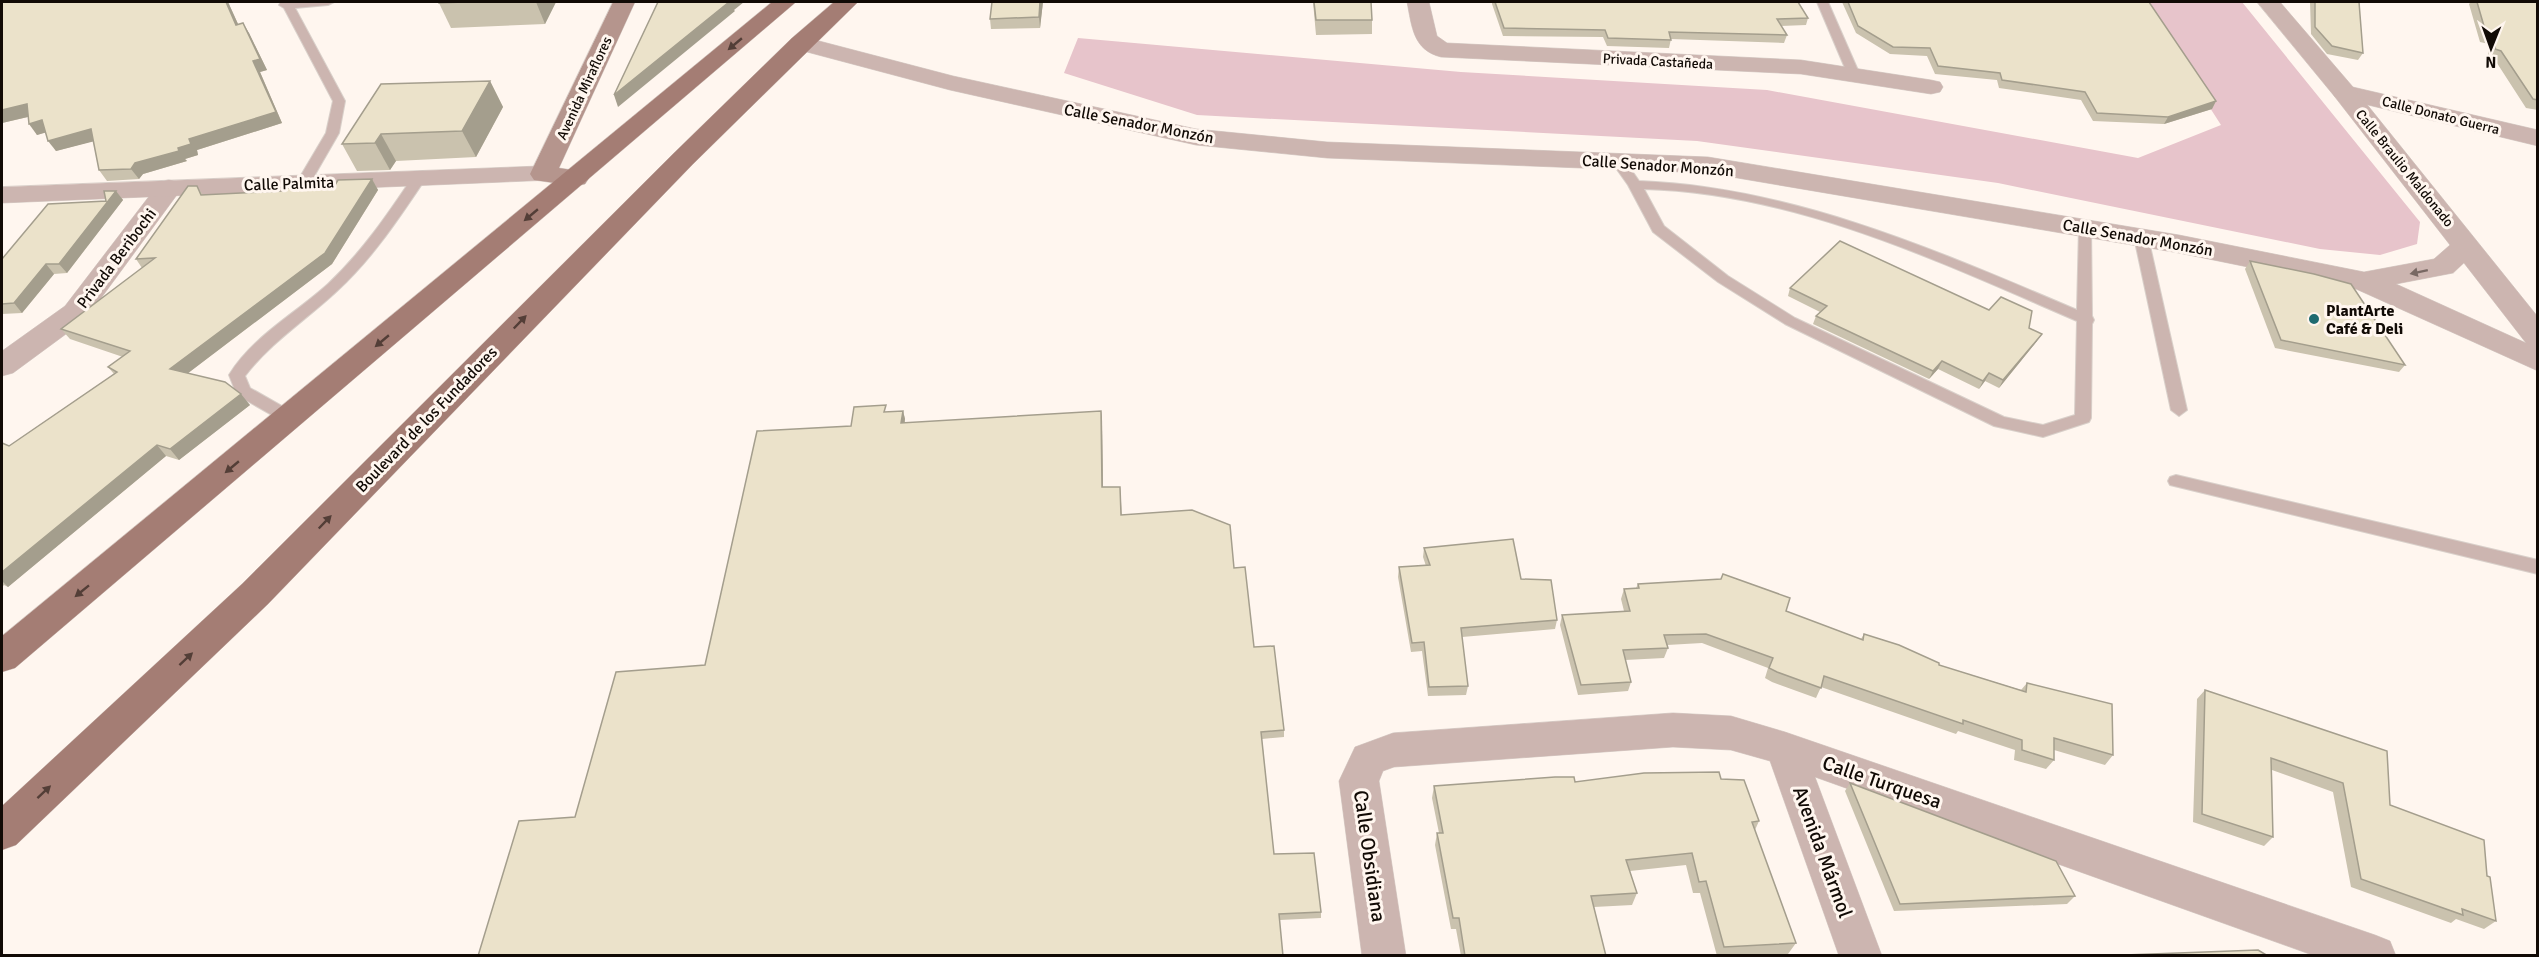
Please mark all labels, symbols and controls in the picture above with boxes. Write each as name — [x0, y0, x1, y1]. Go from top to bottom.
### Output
north arrow — [2461, 18, 2521, 78]
street label: Avenida Miraflores — [553, 34, 616, 142]
one-way arrow — [728, 37, 743, 50]
street label: Privada Castañeda — [1602, 50, 1714, 73]
text: N — [2485, 52, 2496, 72]
street label: Calle Donato Guerra — [2380, 93, 2501, 138]
street label: Calle Senador Monzón — [1062, 100, 1215, 148]
street label: Calle Braulio Maldonado — [2352, 106, 2457, 230]
street label: Calle Senador Monzón — [1581, 151, 1734, 181]
street label: Calle Palmita — [243, 172, 335, 196]
street label: Privada Beribochi — [73, 205, 161, 313]
one-way arrow — [523, 209, 539, 222]
street label: Calle Senador Monzón — [2061, 215, 2214, 261]
one-way arrow — [2409, 268, 2428, 277]
place label: PlantArte Café & Deli — [2326, 301, 2403, 339]
marker: PlantArte Café & Deli — [2307, 312, 2321, 326]
one-way arrow — [512, 316, 526, 330]
one-way arrow — [375, 334, 390, 347]
street label: Boulevard de los Fundadores — [352, 343, 502, 497]
one-way arrow — [225, 460, 240, 472]
one-way arrow — [318, 514, 332, 529]
one-way arrow — [74, 584, 90, 597]
one-way arrow — [179, 652, 193, 666]
street label: Calle Turquesa — [1819, 750, 1945, 815]
street label: Avenida Mármol — [1787, 783, 1858, 921]
one-way arrow — [37, 786, 51, 800]
street label: Calle Obsidiana — [1348, 789, 1391, 924]

